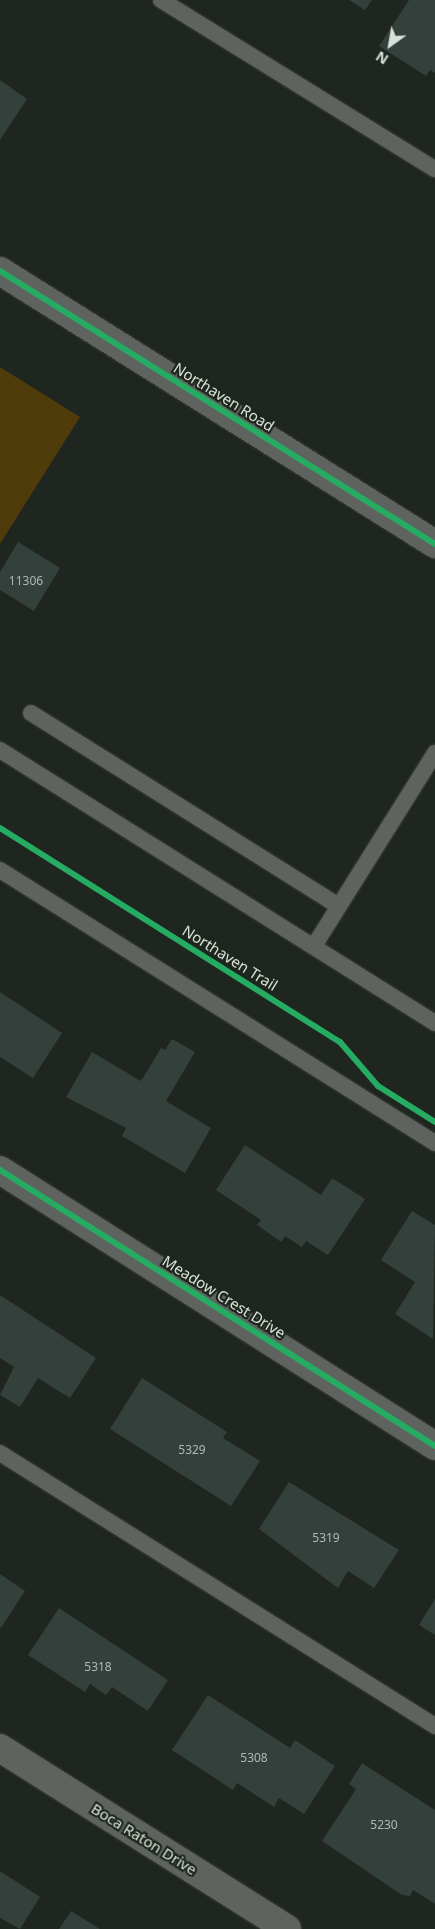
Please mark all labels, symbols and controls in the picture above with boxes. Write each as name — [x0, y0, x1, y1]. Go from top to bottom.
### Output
north arrow — [365, 20, 415, 70]
text: N — [372, 47, 392, 69]
street label: Northaven Road — [170, 359, 278, 435]
house number: 11306 — [9, 574, 43, 588]
street label: Northaven Trail — [179, 922, 281, 994]
street label: Meadow Crest Drive — [159, 1252, 289, 1342]
house number: 5329 — [178, 1443, 206, 1457]
house number: 5319 — [312, 1531, 340, 1545]
house number: 5318 — [84, 1660, 112, 1674]
house number: 5308 — [240, 1751, 268, 1765]
street label: Boca Raton Drive — [88, 1799, 200, 1879]
house number: 5230 — [370, 1818, 398, 1832]

